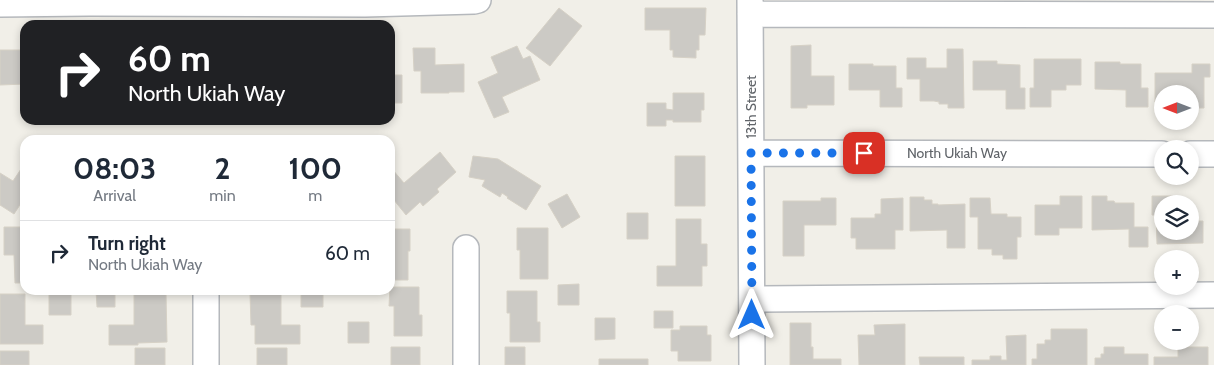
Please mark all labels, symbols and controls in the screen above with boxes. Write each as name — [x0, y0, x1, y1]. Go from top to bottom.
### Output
text: 60 m — [128, 37, 211, 80]
icon: right — [45, 40, 110, 105]
street label: 13th Street — [742, 75, 760, 139]
text: North Ukiah Way — [128, 80, 285, 107]
north arrow — [1154, 85, 1199, 130]
map controls — [1154, 85, 1199, 350]
pin — [843, 132, 885, 174]
icon: arrive — [850, 139, 878, 167]
button: search — [1154, 140, 1199, 185]
street label: North Ukiah Way — [907, 144, 1007, 162]
text: 08:03 — [73, 150, 156, 187]
text: 2 — [215, 150, 230, 187]
text: 100 — [289, 150, 342, 187]
text: Arrival — [93, 186, 136, 205]
text: min — [209, 186, 236, 205]
text: m — [308, 186, 322, 205]
button: layers — [1154, 195, 1199, 240]
text: Turn right — [88, 232, 166, 255]
icon: right — [45, 239, 73, 267]
text: 60 m — [325, 242, 370, 265]
button: + — [1154, 250, 1199, 295]
text: North Ukiah Way — [88, 255, 202, 274]
position arrow — [725, 288, 777, 340]
button: − — [1154, 305, 1199, 350]

